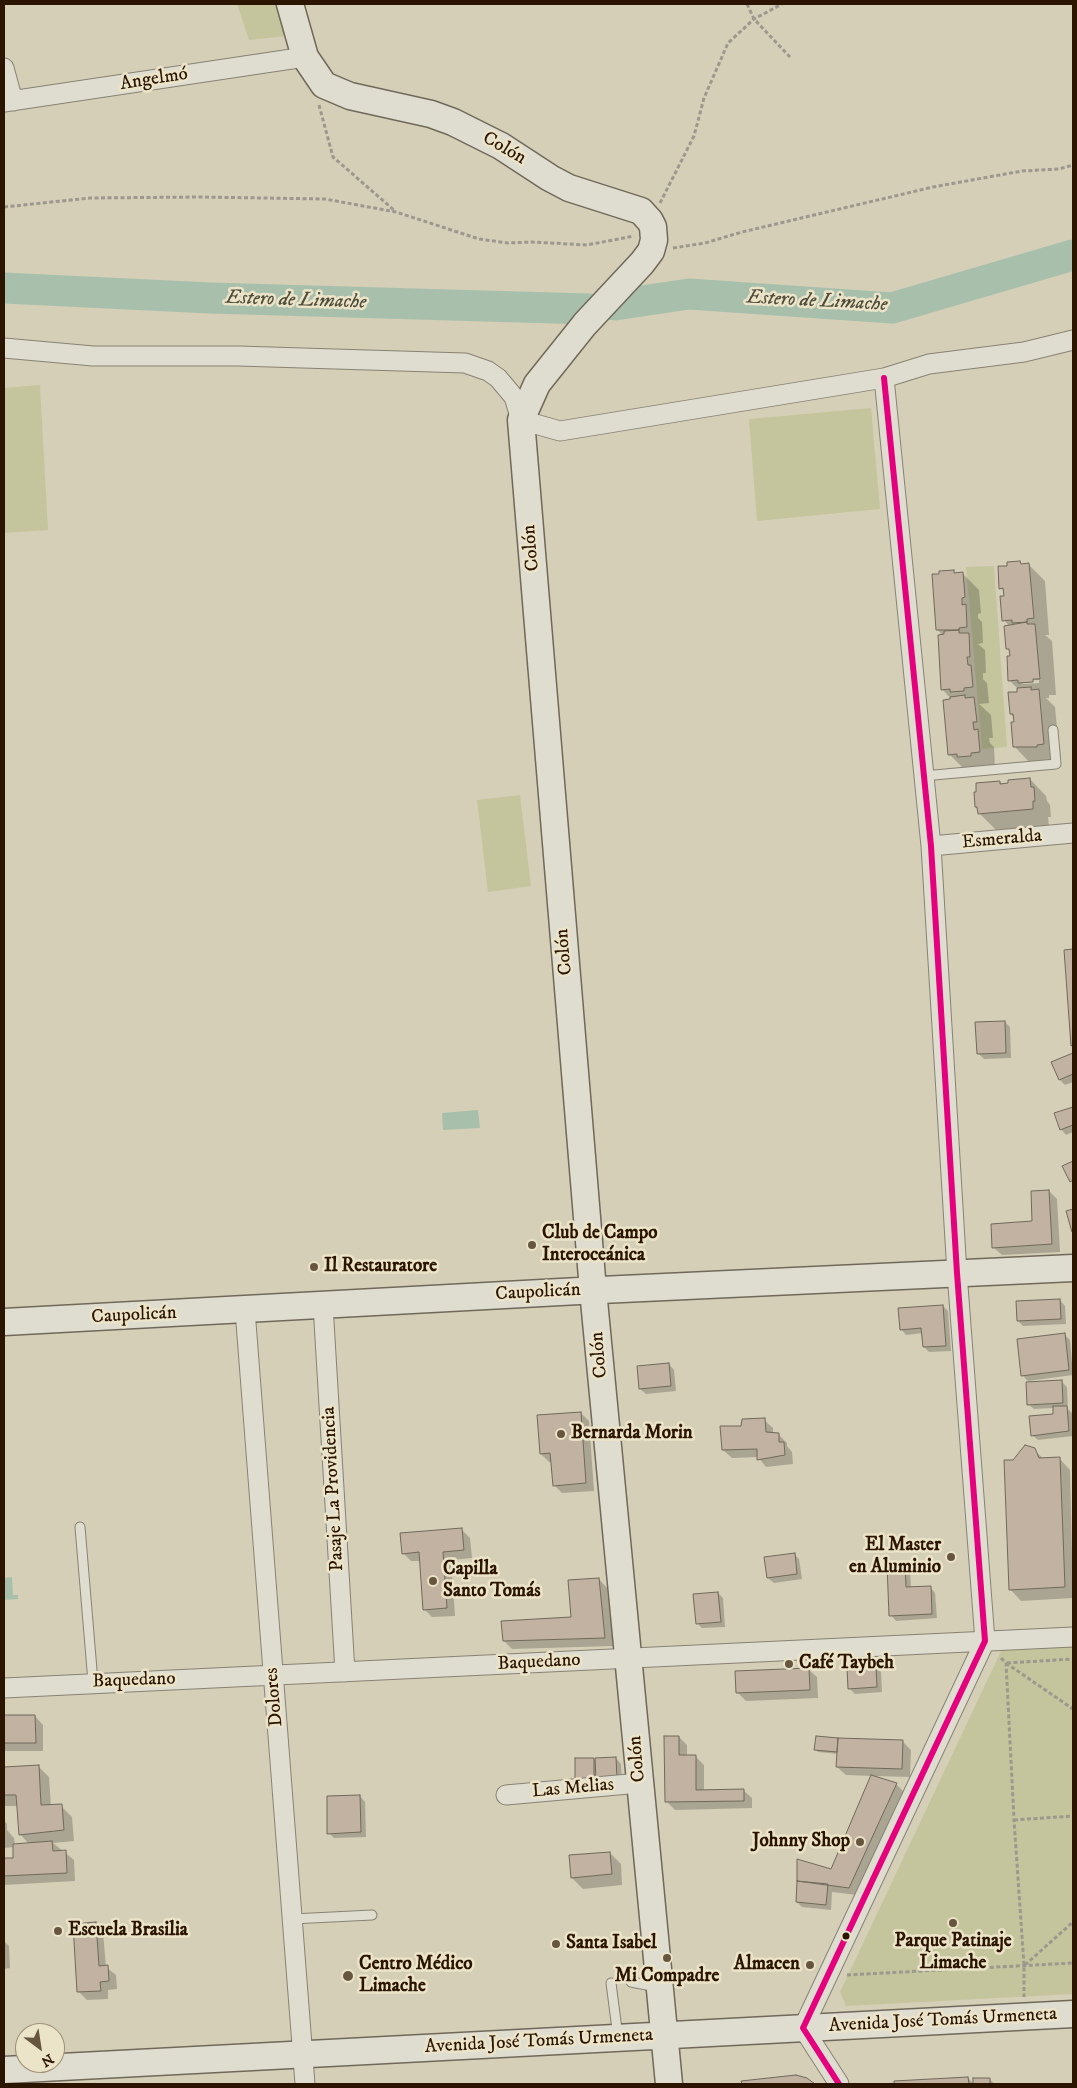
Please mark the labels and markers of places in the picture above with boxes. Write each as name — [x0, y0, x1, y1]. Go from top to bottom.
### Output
place label: Club de Campo Interoceánica — [542, 1223, 658, 1267]
marker: Club de Campo Interoceánica — [526, 1239, 538, 1251]
place label: Il Restauratore — [324, 1256, 437, 1278]
marker: Il Restauratore — [308, 1261, 320, 1273]
place label: Bernarda Morin — [571, 1423, 693, 1445]
marker: Bernarda Morin — [555, 1428, 567, 1440]
place label: El Master en Aluminio — [849, 1535, 941, 1579]
marker: El Master en Aluminio — [945, 1551, 957, 1563]
place label: Capilla Santo Tomás — [443, 1559, 541, 1603]
marker: Capilla Santo Tomás — [427, 1575, 439, 1587]
place label: Café Taybeh — [799, 1653, 894, 1675]
marker: Café Taybeh — [783, 1658, 795, 1670]
place label: Johnny Shop — [752, 1831, 850, 1853]
marker: Johnny Shop — [854, 1836, 866, 1848]
marker: Parque Patinaje Limache — [947, 1917, 959, 1929]
place label: Escuela Brasilia — [68, 1920, 188, 1942]
marker: Escuela Brasilia — [52, 1925, 64, 1937]
unlabelled marker — [841, 1931, 851, 1941]
place label: Parque Patinaje Limache — [894, 1931, 1012, 1975]
place label: Santa Isabel — [566, 1933, 657, 1955]
marker: Santa Isabel — [550, 1938, 562, 1950]
marker: Mi Compadre — [661, 1952, 673, 1964]
place label: Centro Médico Limache — [359, 1954, 473, 1998]
place label: Almacen — [734, 1954, 800, 1976]
marker: Almacen — [804, 1959, 816, 1971]
place label: Mi Compadre — [615, 1966, 719, 1988]
marker: Centro Médico Limache — [341, 1969, 355, 1983]

